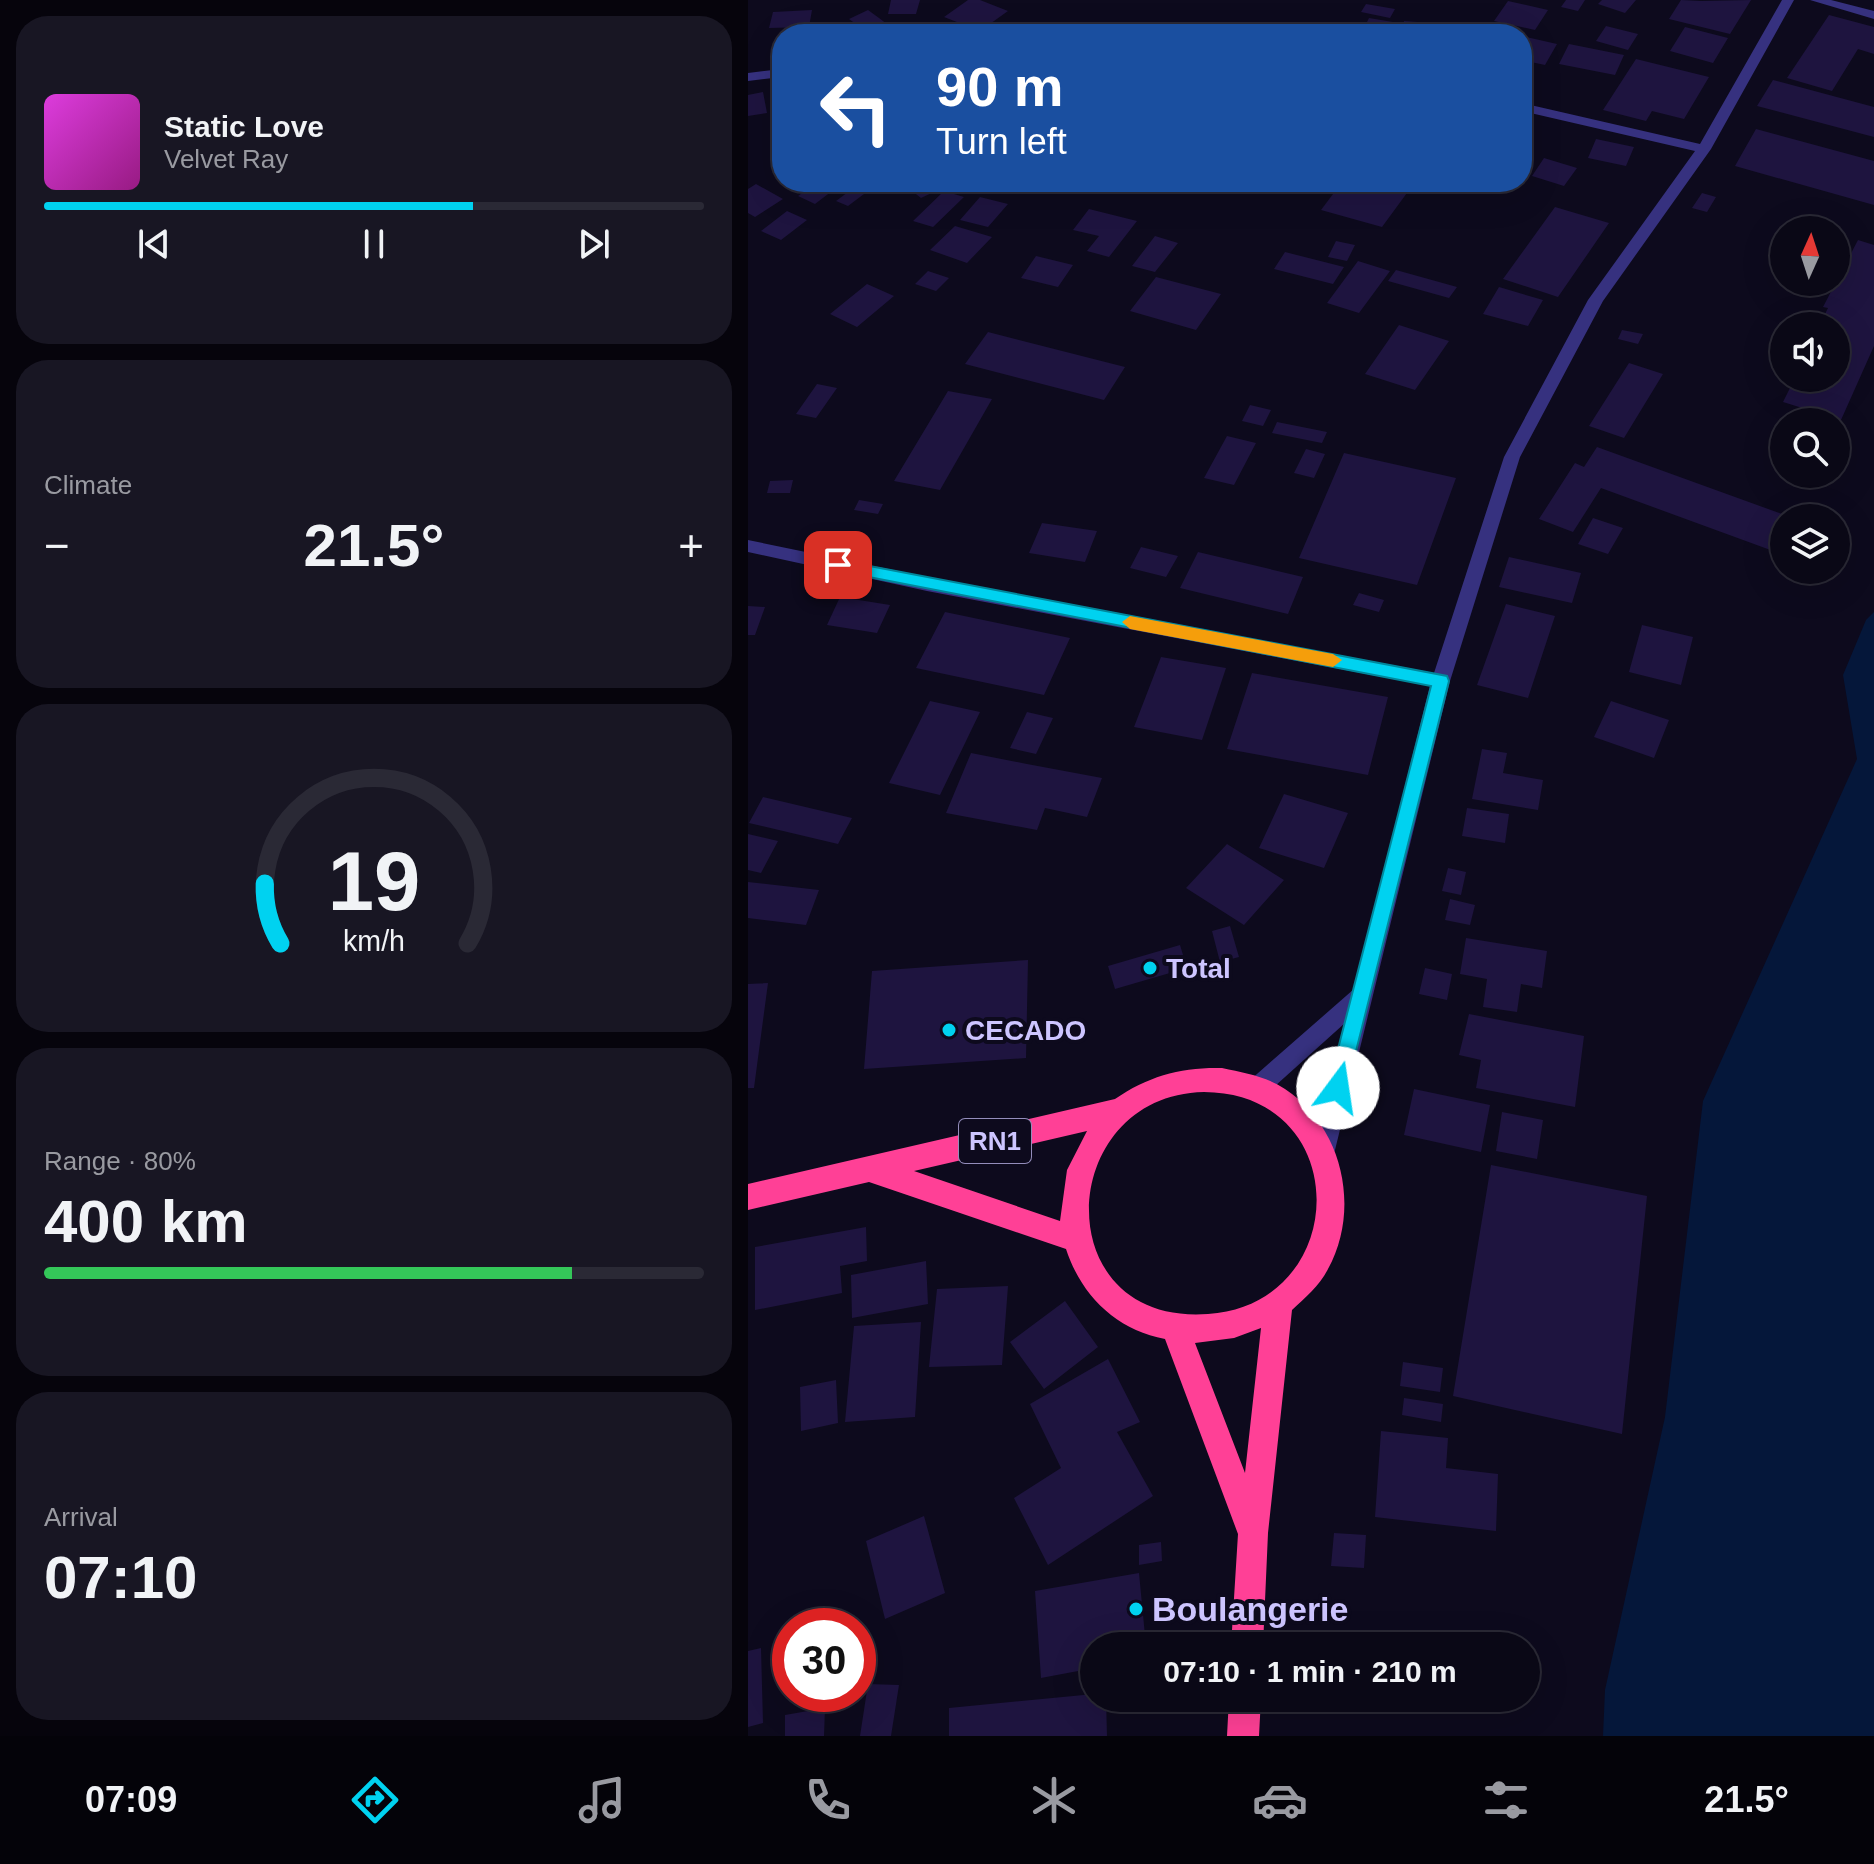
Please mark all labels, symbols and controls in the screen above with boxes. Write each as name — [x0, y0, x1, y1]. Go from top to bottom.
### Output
text: 90 m — [936, 55, 1064, 118]
icon: left — [804, 56, 908, 160]
text: Static Love — [164, 110, 324, 143]
text: Turn left — [936, 121, 1067, 162]
text: Velvet Ray — [164, 144, 288, 174]
north arrow — [1770, 216, 1850, 296]
map controls — [1770, 216, 1850, 584]
icon: previous — [132, 222, 176, 266]
icon: pause — [352, 222, 396, 266]
icon: next — [572, 222, 616, 266]
button: sound — [1770, 312, 1850, 392]
button: search — [1770, 408, 1850, 488]
text: Climate — [44, 470, 132, 500]
button: layers — [1770, 504, 1850, 584]
text: 21.5° — [304, 512, 444, 579]
text: − — [44, 521, 70, 570]
text: + — [678, 521, 704, 570]
pin — [804, 531, 872, 599]
icon: arrive — [816, 543, 860, 587]
text: 19 — [328, 835, 420, 928]
text: km/h — [343, 925, 405, 957]
place label: Total — [1166, 953, 1231, 984]
marker: Total — [1141, 959, 1159, 977]
place label: CECADO — [965, 1015, 1086, 1046]
marker: CECADO — [940, 1021, 958, 1039]
position arrow — [1296, 1046, 1380, 1130]
road number: RN1 — [959, 1119, 1031, 1163]
text: Range · 80% — [44, 1146, 196, 1176]
text: 400 km — [44, 1188, 248, 1255]
text: Arrival — [44, 1502, 118, 1532]
text: 07:10 — [44, 1544, 197, 1611]
place label: Boulangerie — [1152, 1590, 1348, 1628]
marker: Boulangerie — [1127, 1600, 1145, 1618]
speed limit sign: 30 — [772, 1608, 876, 1712]
text: 07:10 · 1 min · 210 m — [1163, 1655, 1457, 1688]
icon: directions — [347, 1772, 403, 1828]
icon: music — [574, 1772, 630, 1828]
icon: phone — [800, 1772, 856, 1828]
icon: climate — [1026, 1772, 1082, 1828]
icon: car — [1252, 1772, 1308, 1828]
icon: filters — [1478, 1772, 1534, 1828]
text: 07:09 — [85, 1779, 177, 1820]
text: 21.5° — [1704, 1779, 1789, 1820]

